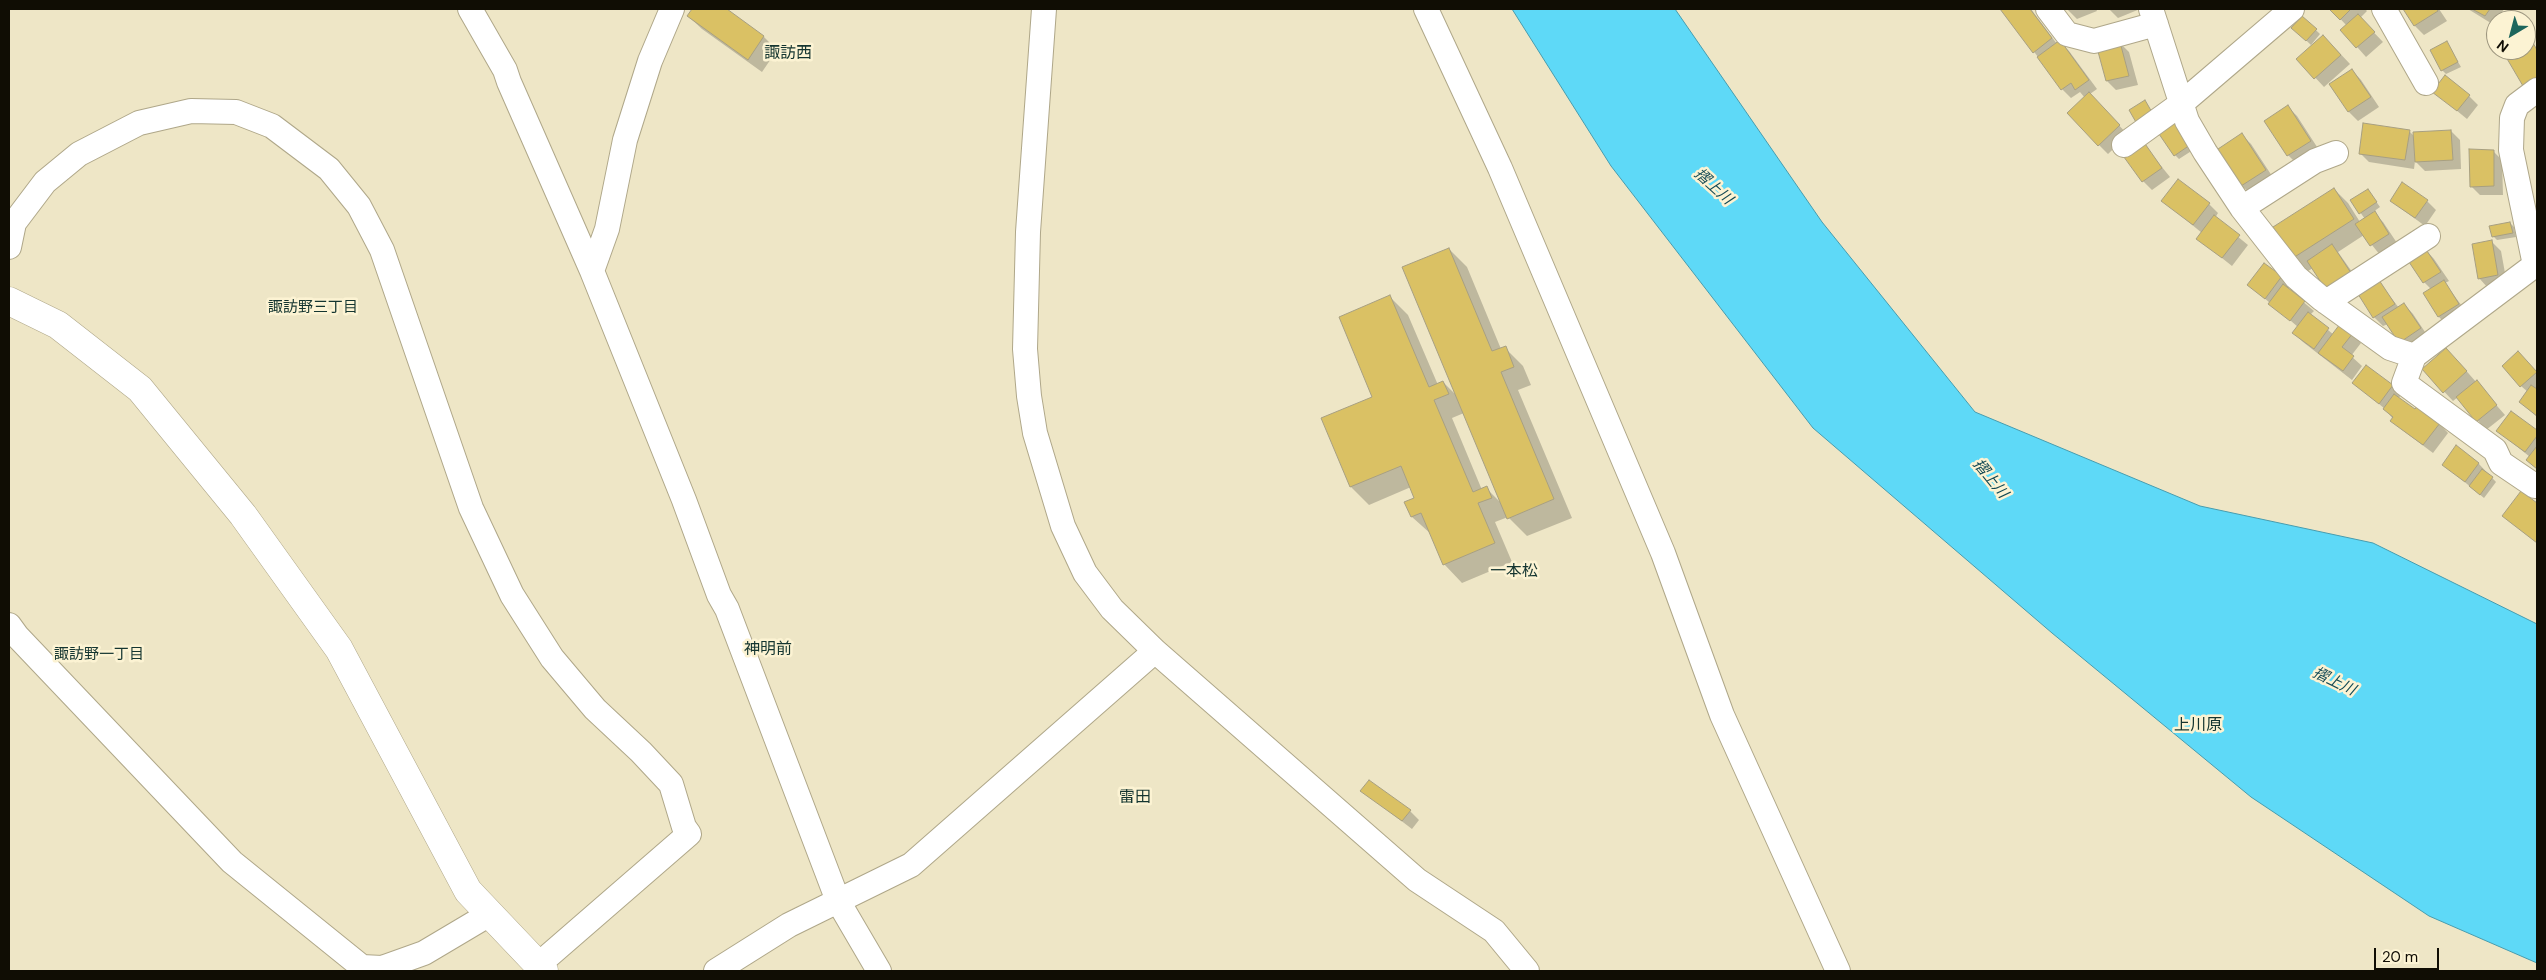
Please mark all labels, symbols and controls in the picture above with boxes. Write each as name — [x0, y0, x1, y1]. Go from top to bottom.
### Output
north arrow — [2486, 10, 2536, 60]
text: N — [2493, 36, 2512, 56]
district label: 諏訪西 — [764, 44, 812, 64]
water label: 摺上川 — [1690, 165, 1736, 209]
district label: 諏訪野三丁目 — [268, 299, 358, 317]
water label: 摺上川 — [1969, 456, 2011, 502]
district label: 一本松 — [1490, 562, 1538, 582]
district label: 神明前 — [744, 640, 792, 660]
district label: 諏訪野一丁目 — [54, 646, 144, 664]
water label: 摺上川 — [2310, 664, 2358, 700]
district label: 上川原 — [2174, 716, 2222, 736]
district label: 雷田 — [1119, 788, 1151, 808]
scale bar — [2376, 938, 2441, 970]
text: 20 m — [2382, 947, 2418, 967]

